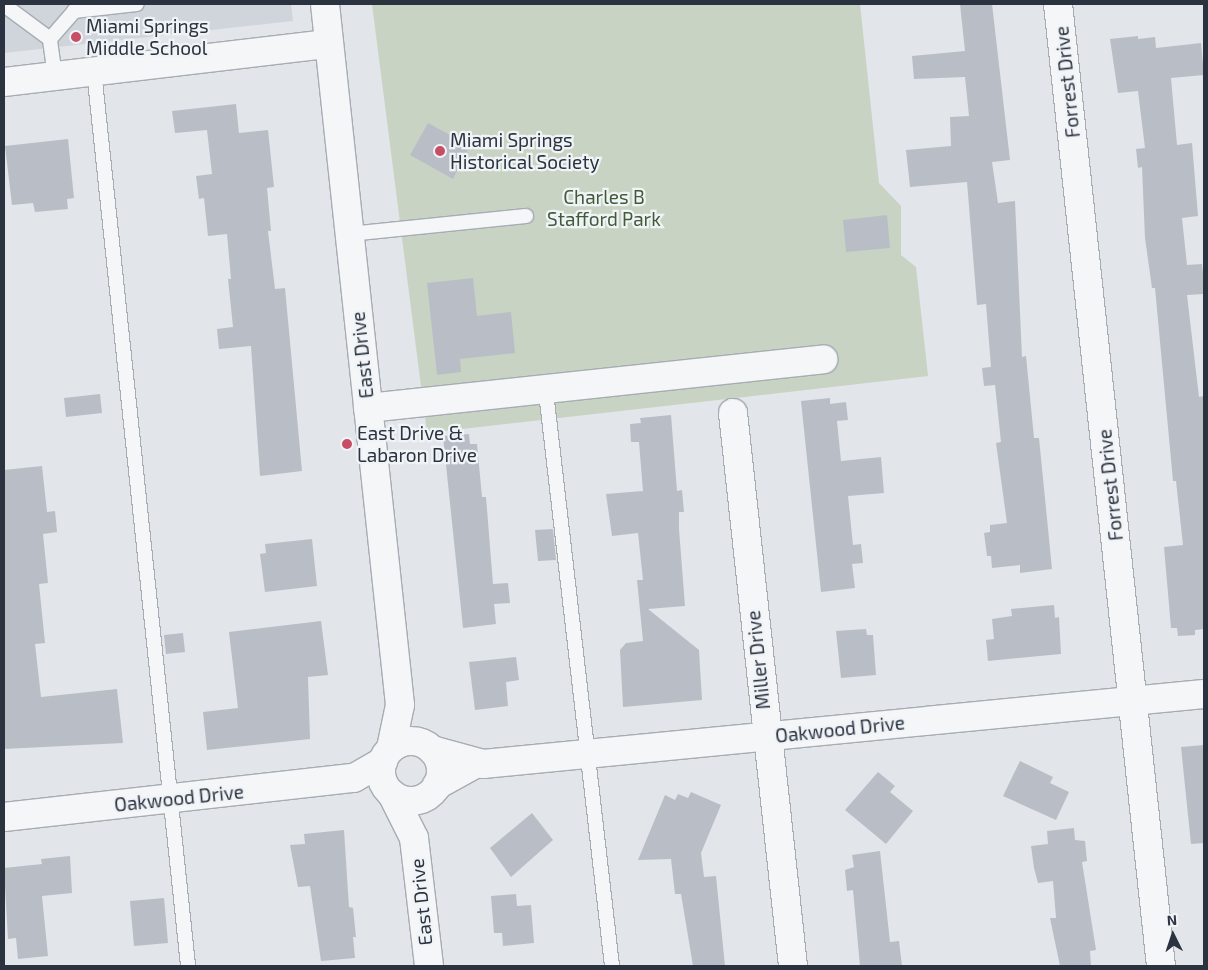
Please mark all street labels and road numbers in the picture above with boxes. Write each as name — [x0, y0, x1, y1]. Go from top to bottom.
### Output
street label: Forrest Drive — [1050, 25, 1084, 139]
street label: East Drive — [346, 310, 378, 400]
street label: Forrest Drive — [1093, 428, 1127, 542]
street label: Miller Drive — [741, 609, 775, 711]
street label: Oakwood Drive — [774, 711, 906, 747]
street label: Oakwood Drive — [113, 780, 245, 816]
street label: East Drive — [405, 857, 437, 947]

